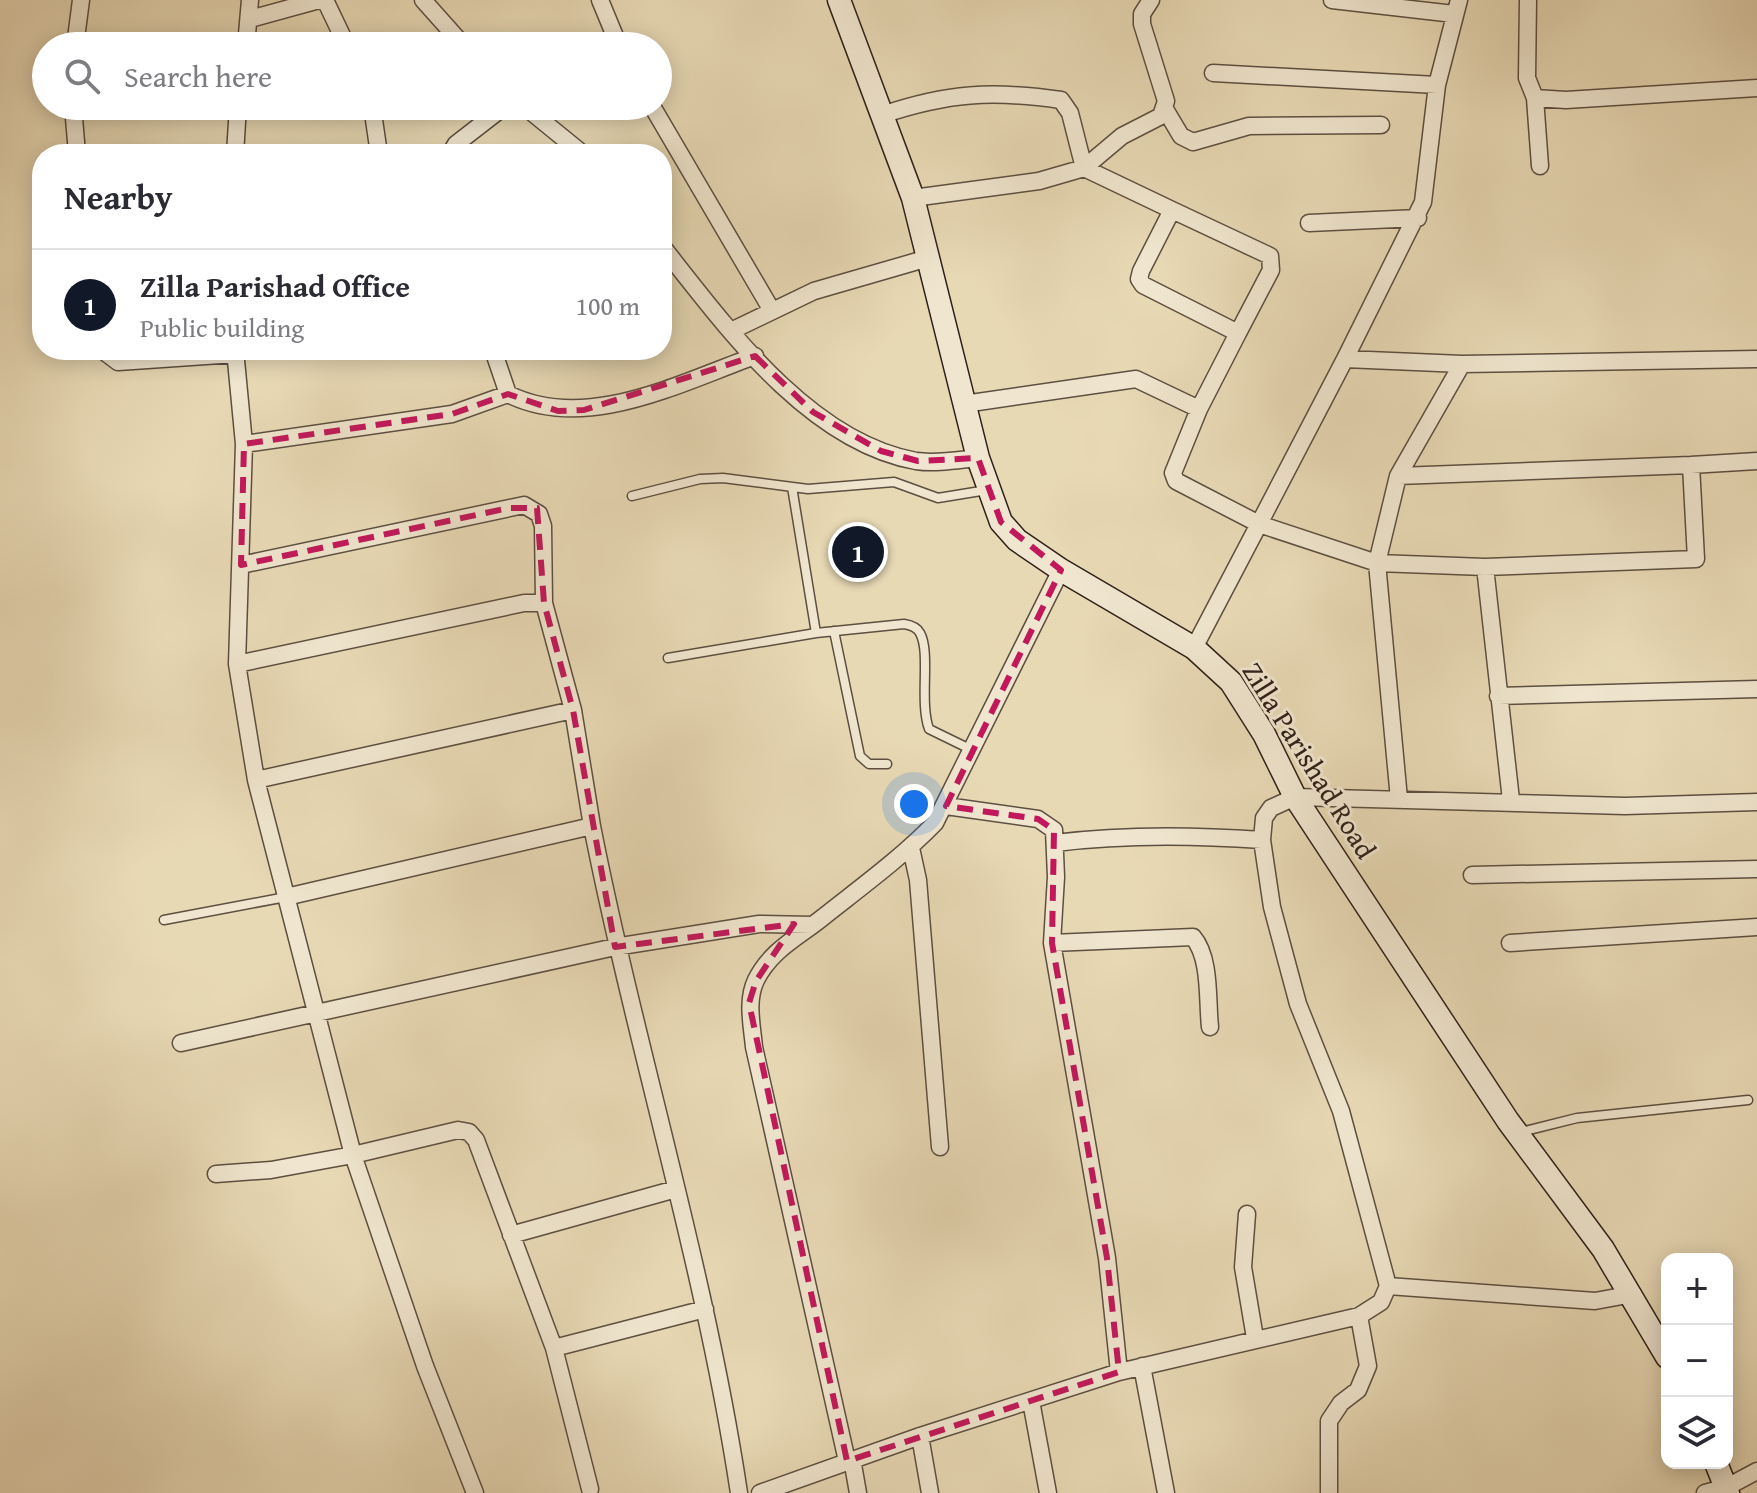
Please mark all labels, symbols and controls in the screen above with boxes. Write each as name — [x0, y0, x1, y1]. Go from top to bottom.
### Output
search box — [32, 32, 672, 120]
icon: search — [60, 54, 104, 98]
text: Search here — [124, 54, 272, 98]
text: Nearby — [64, 172, 173, 221]
text: Zilla Parishad Office — [140, 264, 410, 308]
text: 1 — [83, 286, 97, 325]
text: 100 m — [575, 286, 640, 325]
text: Public building — [140, 308, 304, 347]
pin: 1 — [832, 522, 884, 582]
street label: Zilla Parishad Road — [1233, 654, 1387, 866]
your location — [894, 784, 934, 824]
map controls — [1661, 1253, 1733, 1469]
button: + — [1661, 1253, 1733, 1325]
button: − — [1661, 1325, 1733, 1397]
button: layers — [1661, 1397, 1733, 1469]

